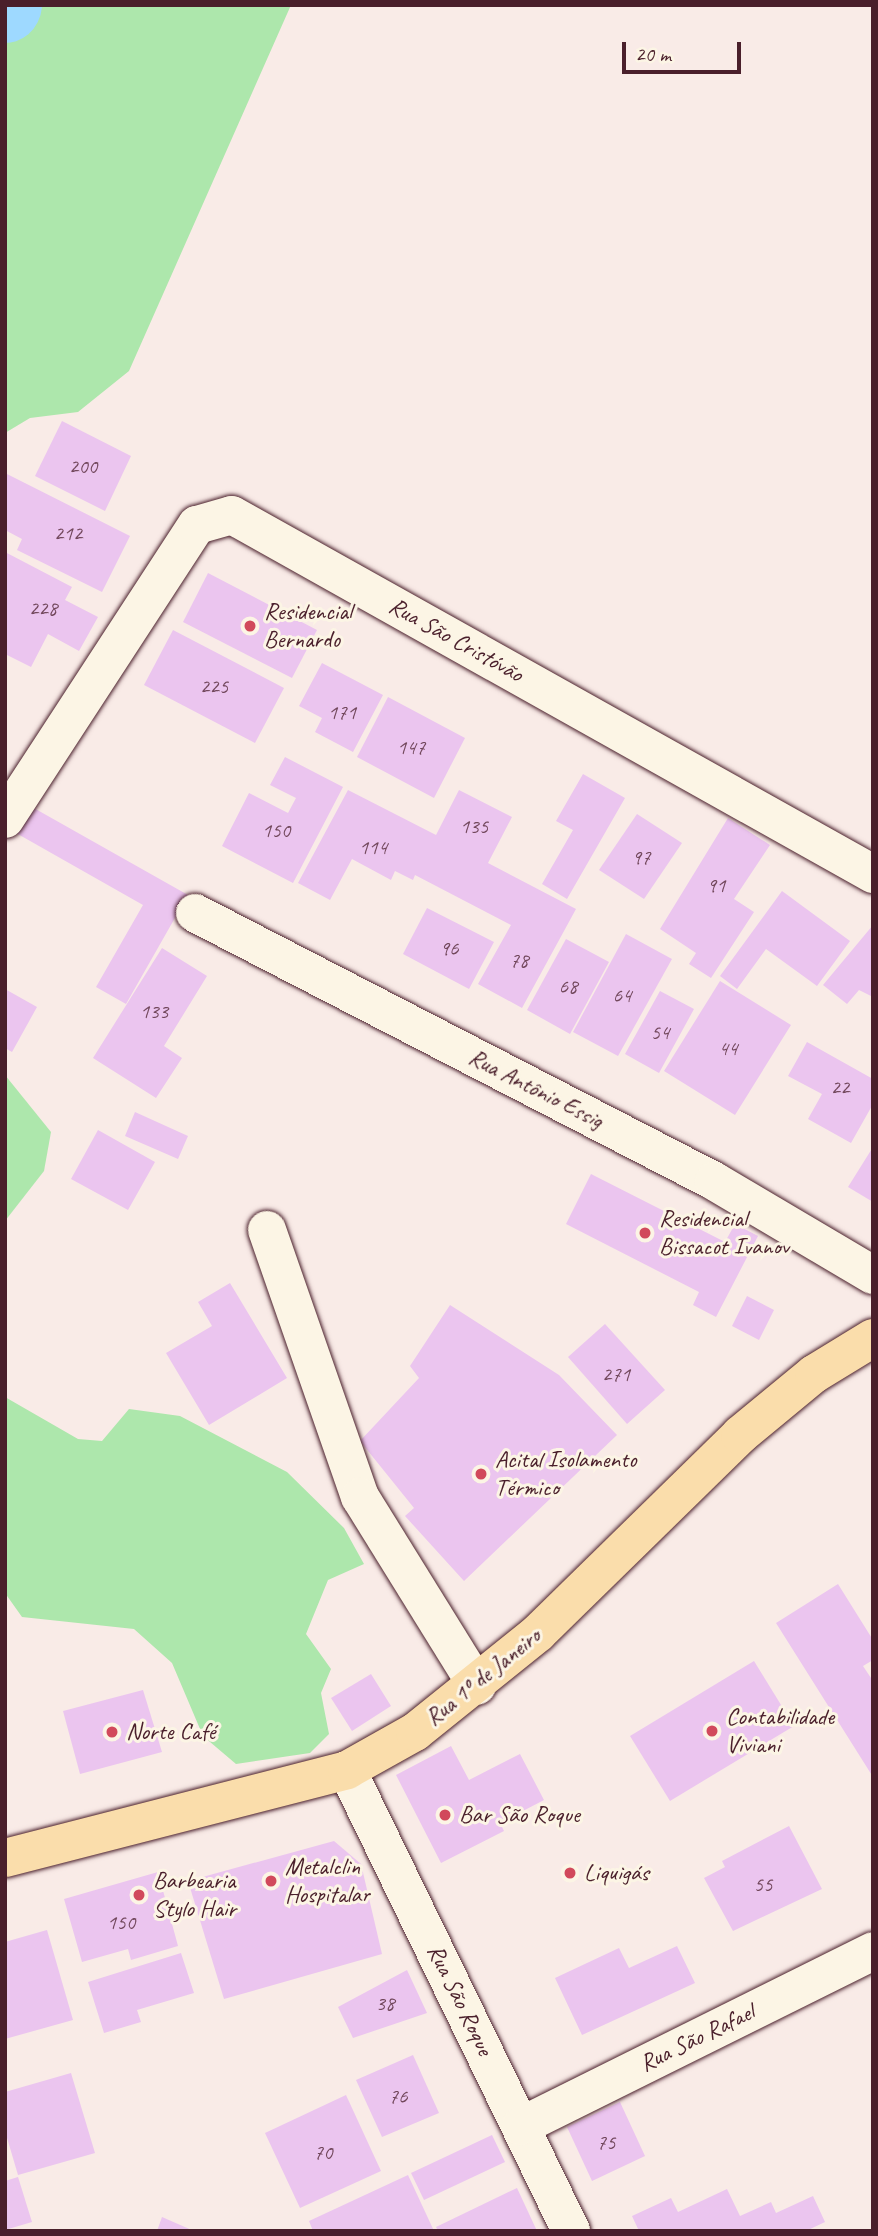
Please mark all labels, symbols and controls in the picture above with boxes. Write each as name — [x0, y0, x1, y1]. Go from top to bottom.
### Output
scale bar — [626, 28, 745, 72]
text: 20 m — [635, 41, 671, 67]
house number: 200 — [69, 453, 97, 479]
house number: 212 — [54, 520, 82, 546]
street label: Rua São Cristóvão — [384, 591, 528, 689]
house number: 228 — [29, 595, 57, 621]
place label: Residencial Bernardo — [264, 598, 352, 654]
marker: Residencial Bernardo — [242, 618, 258, 634]
house number: 225 — [200, 673, 228, 699]
house number: 171 — [328, 699, 356, 725]
house number: 147 — [397, 734, 425, 760]
house number: 135 — [460, 813, 488, 839]
house number: 150 — [262, 817, 290, 843]
house number: 114 — [359, 834, 387, 860]
house number: 97 — [632, 844, 650, 870]
house number: 91 — [707, 872, 725, 898]
house number: 96 — [440, 935, 458, 961]
house number: 78 — [510, 947, 528, 973]
house number: 68 — [559, 973, 577, 999]
house number: 64 — [613, 982, 631, 1008]
house number: 133 — [140, 998, 168, 1024]
house number: 54 — [651, 1019, 669, 1045]
house number: 44 — [719, 1035, 737, 1061]
street label: Rua Antônio Essig — [464, 1043, 608, 1135]
house number: 22 — [831, 1074, 849, 1100]
place label: Residencial Bissacot Ivanov — [659, 1205, 788, 1261]
marker: Residencial Bissacot Ivanov — [637, 1225, 653, 1241]
house number: 271 — [602, 1361, 630, 1387]
place label: Acital Isolamento Térmico — [495, 1446, 636, 1502]
marker: Acital Isolamento Térmico — [473, 1466, 489, 1482]
street label: Rua 1º de Janeiro — [419, 1622, 547, 1732]
place label: Contabilidade Viviani — [726, 1703, 834, 1759]
place label: Norte Café — [126, 1718, 216, 1746]
marker: Contabilidade Viviani — [704, 1723, 720, 1739]
marker: Norte Café — [104, 1724, 120, 1740]
place label: Bar São Roque — [459, 1801, 580, 1829]
marker: Bar São Roque — [437, 1807, 453, 1823]
place label: Metalclin Hospitalar — [285, 1853, 370, 1909]
place label: Liquigás — [584, 1859, 649, 1887]
marker: Liquigás — [562, 1865, 578, 1881]
place label: Barbearia Stylo Hair — [153, 1867, 237, 1923]
house number: 55 — [754, 1871, 772, 1897]
marker: Metalclin Hospitalar — [263, 1873, 279, 1889]
marker: Barbearia Stylo Hair — [131, 1887, 147, 1903]
house number: 150 — [107, 1909, 135, 1935]
street label: Rua São Roque — [421, 1940, 499, 2060]
house number: 38 — [376, 1990, 394, 2016]
street label: Rua São Rafael — [635, 1998, 759, 2078]
house number: 76 — [389, 2083, 407, 2109]
house number: 75 — [597, 2129, 615, 2155]
house number: 70 — [314, 2139, 332, 2165]

